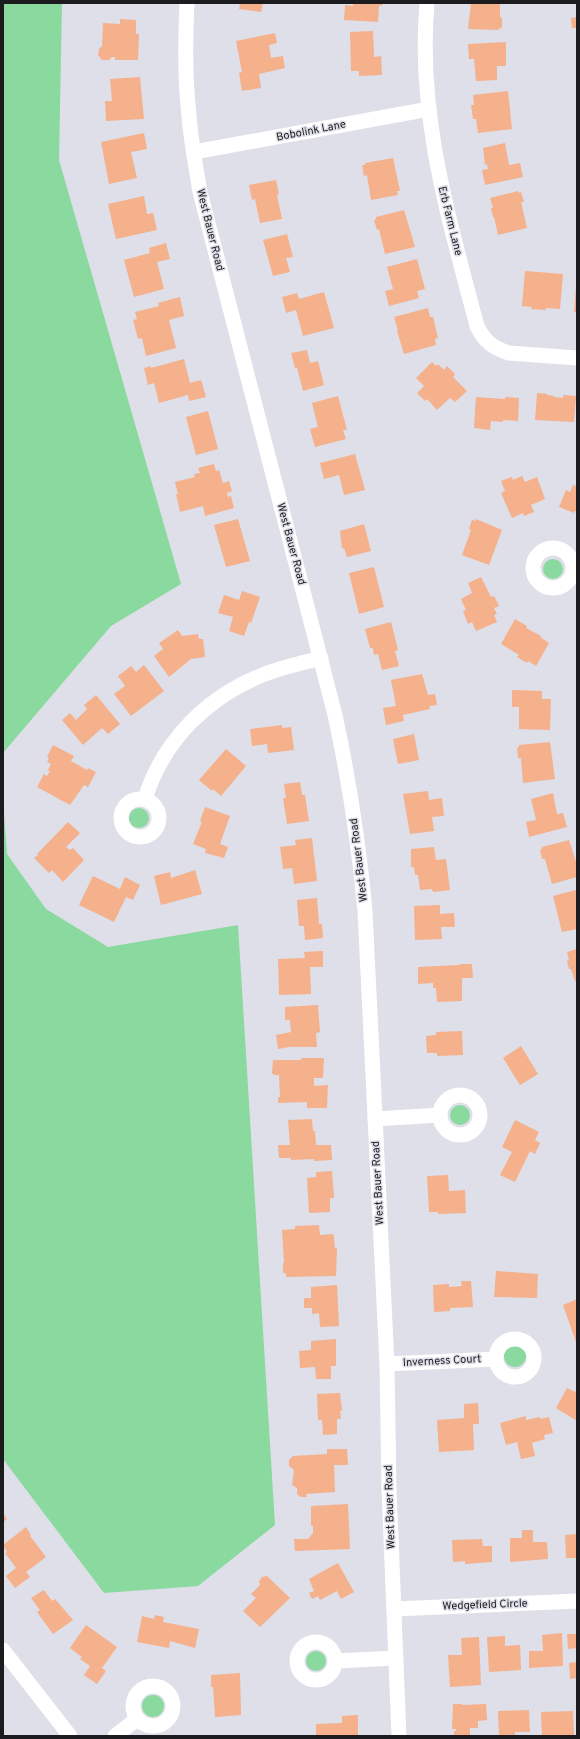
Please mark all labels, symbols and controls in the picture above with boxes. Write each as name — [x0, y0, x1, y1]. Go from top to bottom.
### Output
street label: Bobolink Lane — [275, 117, 347, 145]
street label: Erb Farm Lane — [435, 185, 465, 257]
street label: West Bauer Road — [193, 187, 227, 273]
street label: West Bauer Road — [273, 502, 309, 586]
street label: West Bauer Road — [347, 817, 371, 903]
street label: West Bauer Road — [369, 1141, 387, 1225]
street label: Inverness Court — [403, 1352, 481, 1370]
street label: West Bauer Road — [382, 1465, 398, 1549]
street label: Wedgefield Circle — [442, 1597, 528, 1613]

